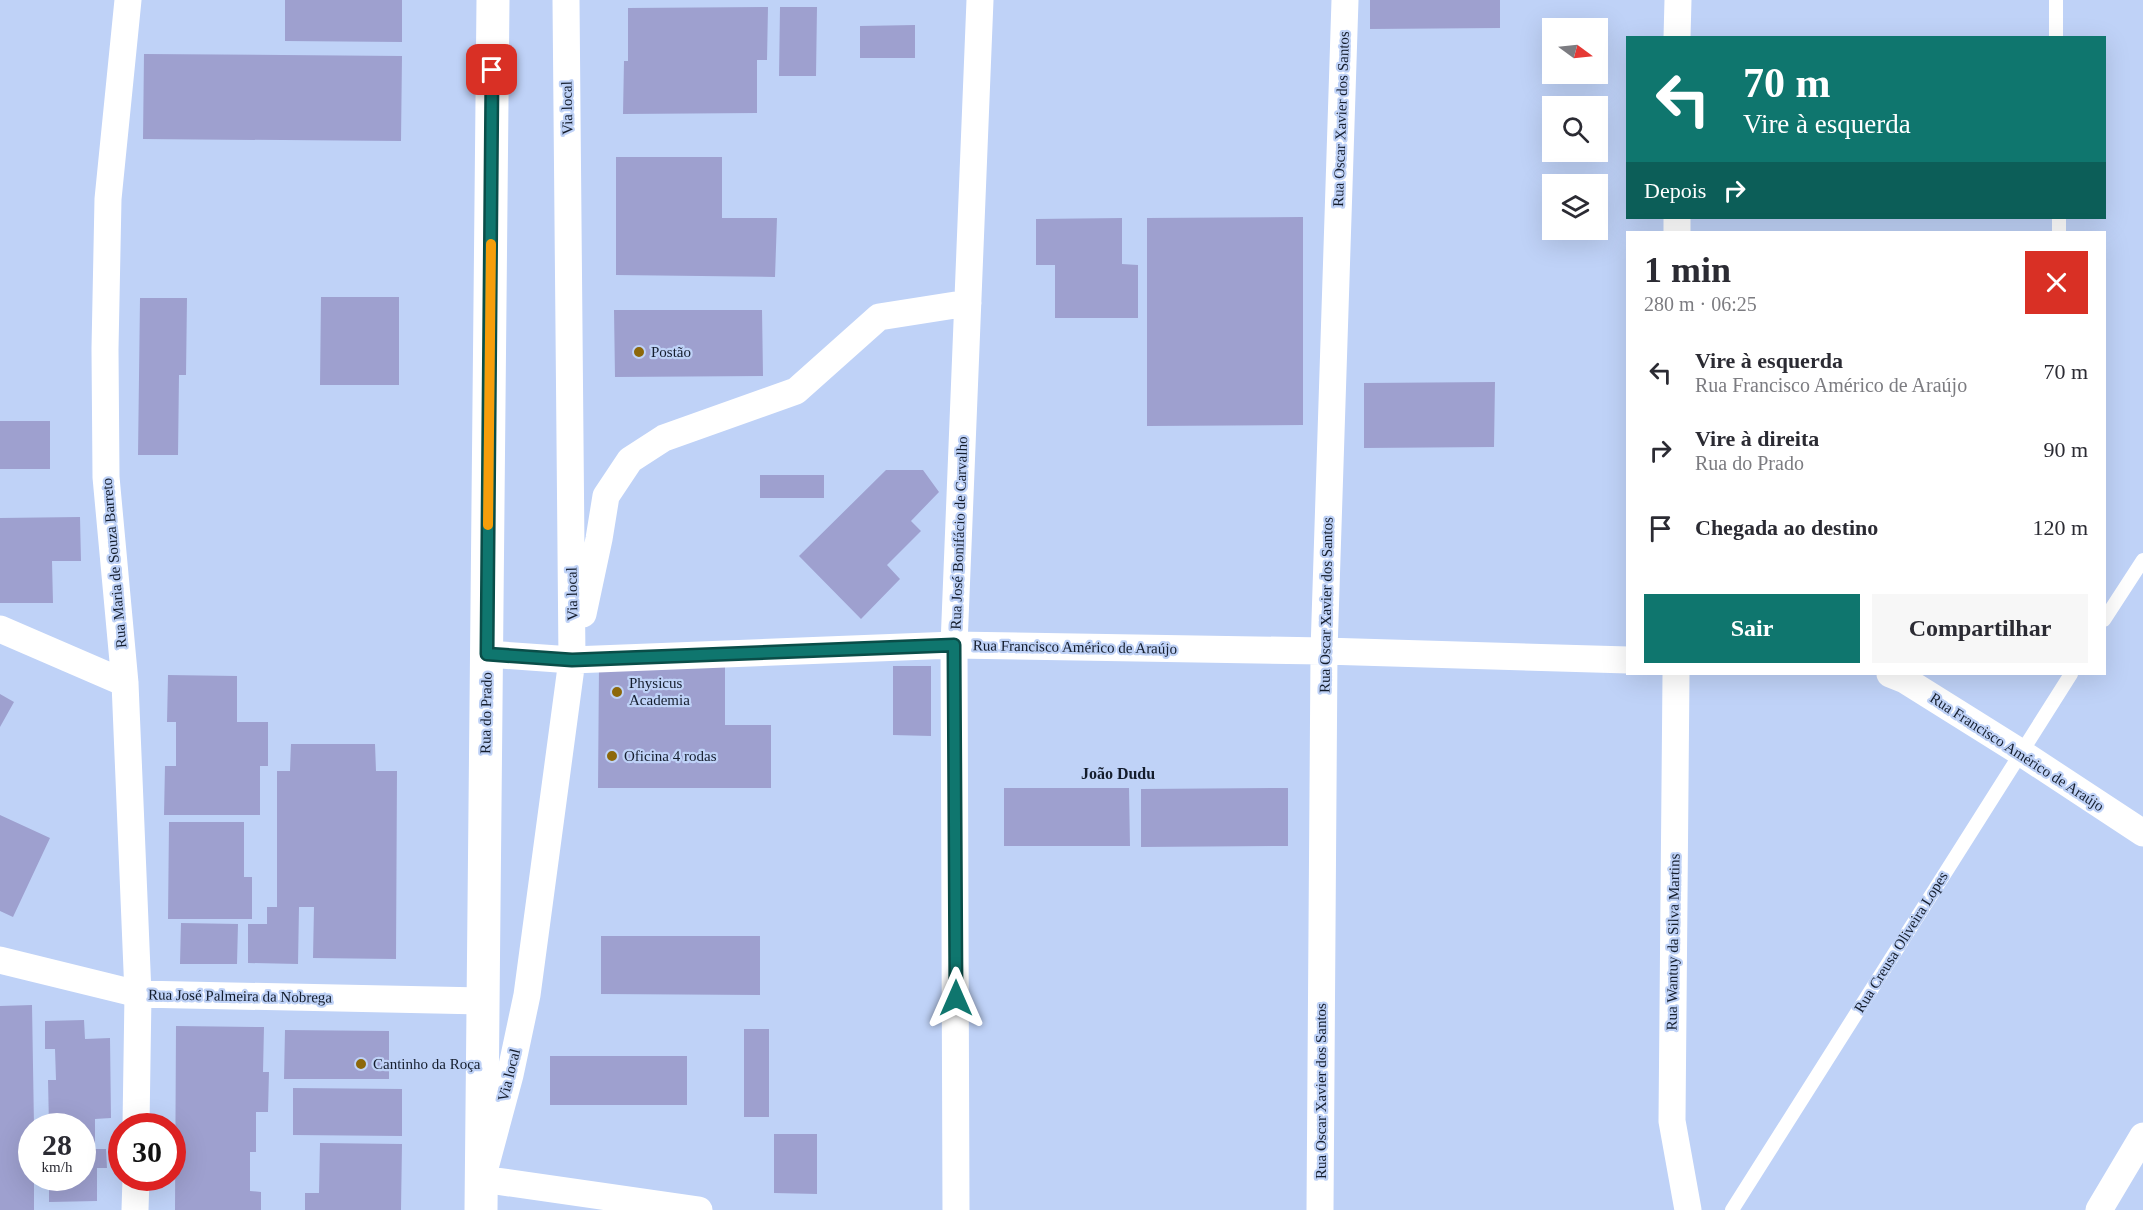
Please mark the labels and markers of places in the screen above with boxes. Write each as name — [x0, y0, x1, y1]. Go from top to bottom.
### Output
pin — [466, 44, 517, 95]
place label: Postão — [651, 344, 691, 360]
marker: Postão — [632, 345, 646, 359]
place label: Physicus Academia — [629, 675, 690, 708]
marker: Physicus Academia — [610, 685, 624, 699]
place label: Oficina 4 rodas — [624, 748, 717, 764]
marker: Oficina 4 rodas — [605, 749, 619, 763]
place label: Cantinho da Roça — [373, 1056, 481, 1072]
marker: Cantinho da Roça — [354, 1057, 368, 1071]

